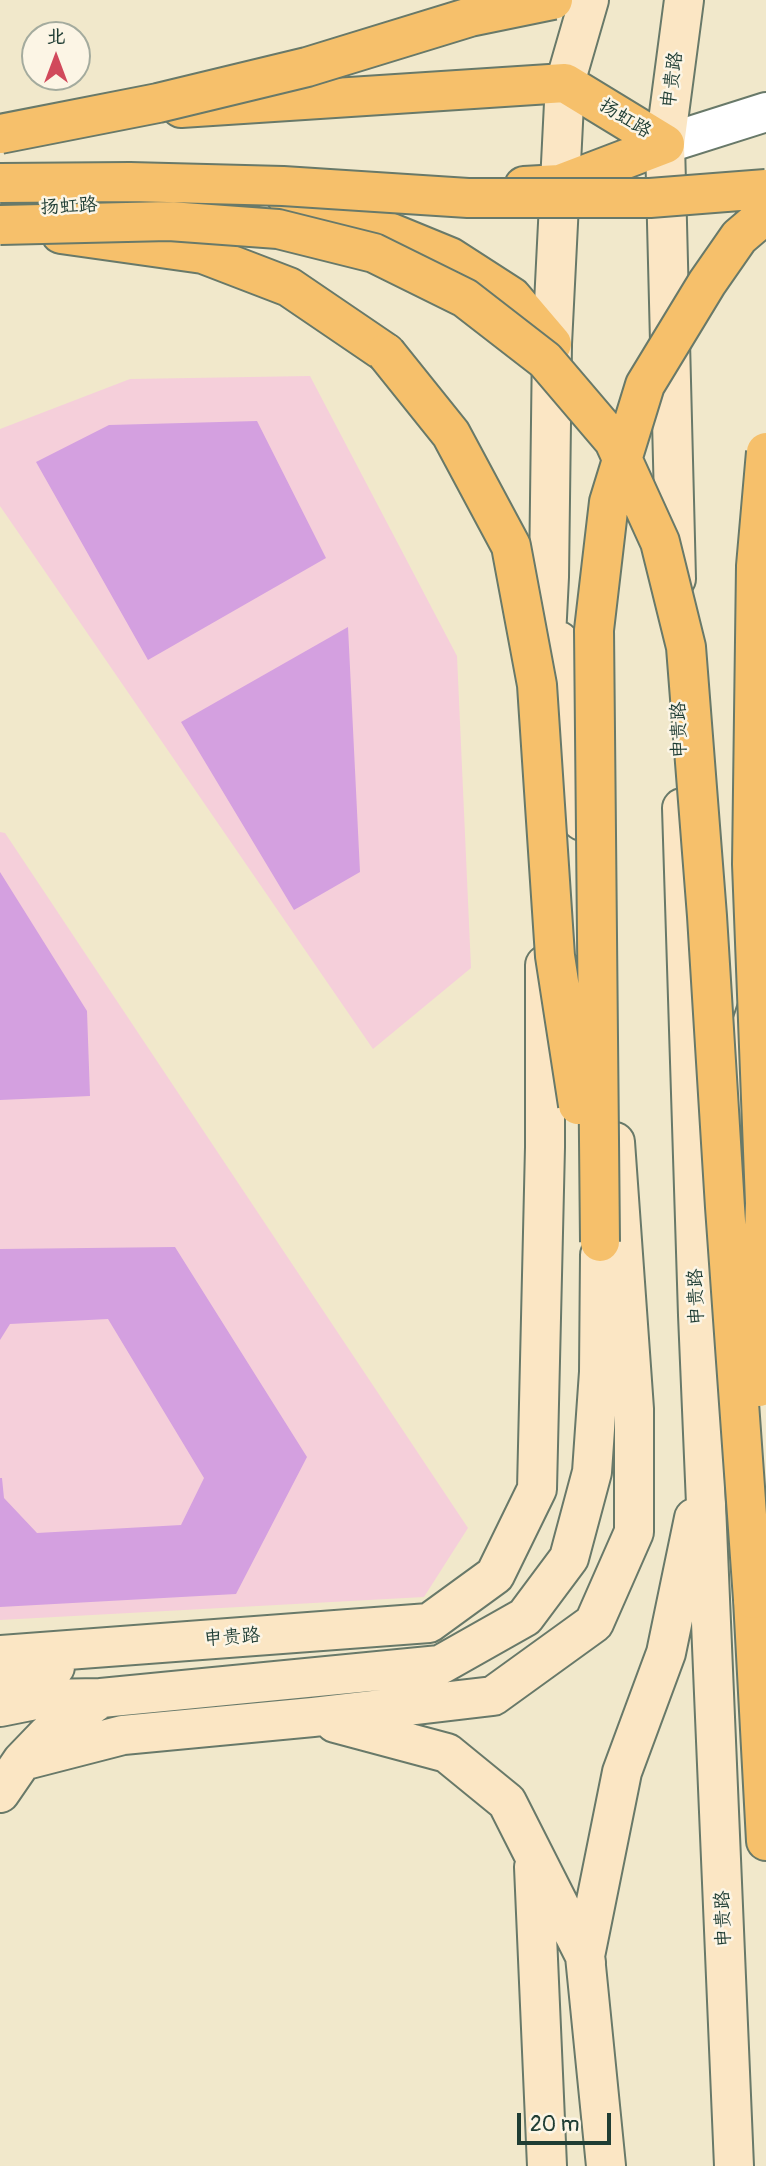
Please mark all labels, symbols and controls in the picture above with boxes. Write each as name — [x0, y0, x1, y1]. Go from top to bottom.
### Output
north arrow — [21, 21, 91, 91]
text: 北 — [46, 25, 66, 49]
street label: 申贵路 — [658, 50, 688, 110]
street label: 扬虹路 — [595, 94, 655, 144]
street label: 扬虹路 — [40, 194, 98, 220]
street label: 申贵路 — [668, 701, 692, 759]
street label: 申贵路 — [685, 1268, 709, 1326]
street label: 申贵路 — [203, 1625, 261, 1651]
street label: 申贵路 — [712, 1890, 736, 1948]
scale bar — [521, 2100, 616, 2144]
text: 20 m — [530, 2111, 579, 2138]

